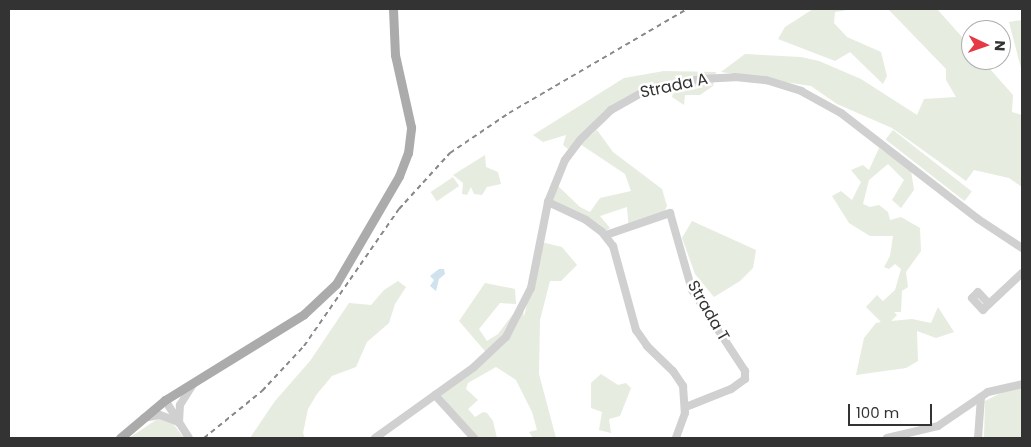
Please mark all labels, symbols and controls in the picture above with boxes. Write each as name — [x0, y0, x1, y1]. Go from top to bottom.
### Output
north arrow — [961, 20, 1011, 70]
text: N — [990, 40, 1010, 52]
street label: Strada A — [638, 69, 710, 103]
street label: Strada T — [683, 277, 733, 345]
scale bar — [851, 394, 935, 426]
text: 100 m — [856, 402, 899, 423]

